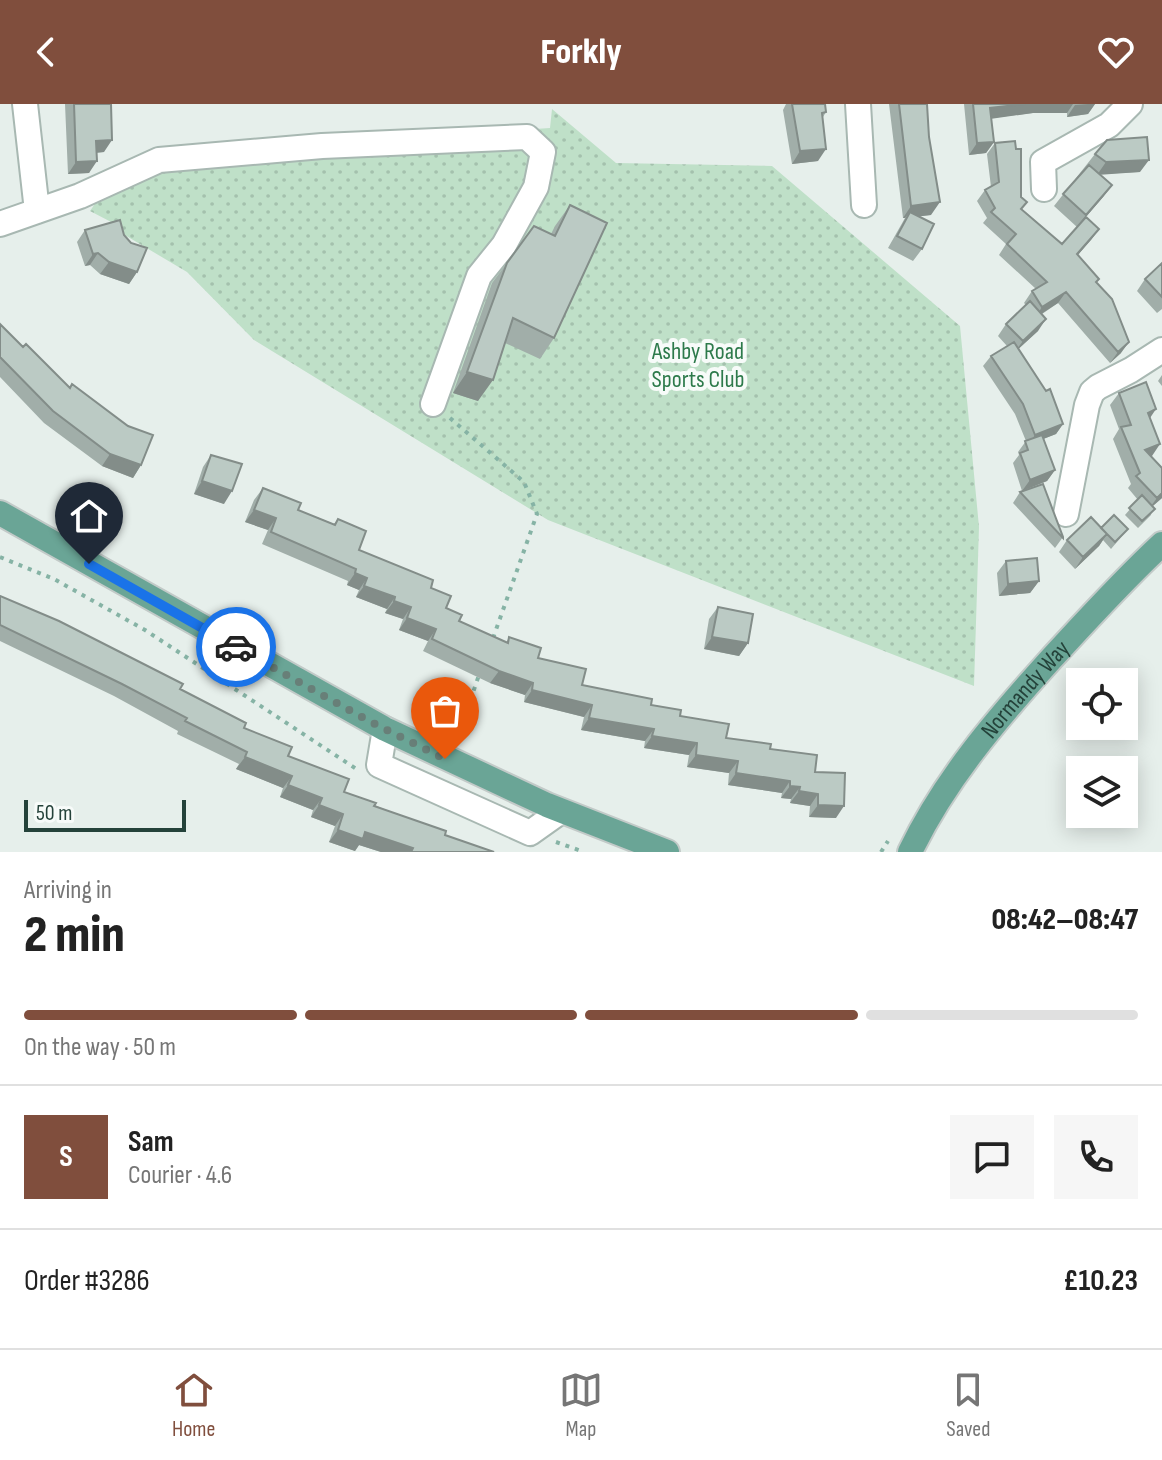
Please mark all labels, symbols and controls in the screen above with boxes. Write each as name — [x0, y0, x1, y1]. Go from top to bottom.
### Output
icon: back — [24, 30, 68, 74]
icon: heart — [1094, 30, 1138, 74]
text: Forkly — [540, 31, 622, 74]
park label: Ashby Road Sports Club — [651, 337, 745, 394]
pin — [55, 482, 123, 564]
icon: home — [67, 494, 111, 538]
courier — [196, 607, 276, 687]
icon: car — [214, 625, 258, 669]
street label: Normandy Way — [975, 635, 1076, 744]
map controls — [1066, 668, 1138, 828]
button: locate — [1066, 668, 1138, 740]
pin — [411, 677, 479, 759]
icon: bag — [423, 689, 467, 733]
button: layers — [1066, 756, 1138, 828]
scale bar — [24, 796, 186, 832]
text: 50 m — [36, 800, 72, 827]
text: Arriving in — [24, 875, 112, 906]
text: 08:42–08:47 — [991, 902, 1138, 938]
text: 2 min — [24, 904, 125, 967]
text: On the way · 50 m — [24, 1032, 176, 1063]
button: chat — [950, 1115, 1034, 1199]
button: phone — [1054, 1115, 1138, 1199]
text: Sam — [128, 1124, 174, 1160]
text: S — [59, 1139, 73, 1175]
text: Courier · 4.6 — [128, 1160, 232, 1191]
text: Order #3286 — [24, 1263, 150, 1299]
text: £10.23 — [1063, 1263, 1138, 1299]
tab: Home — [172, 1368, 216, 1443]
tab: Map — [559, 1368, 603, 1443]
tab: Saved — [946, 1368, 990, 1443]

